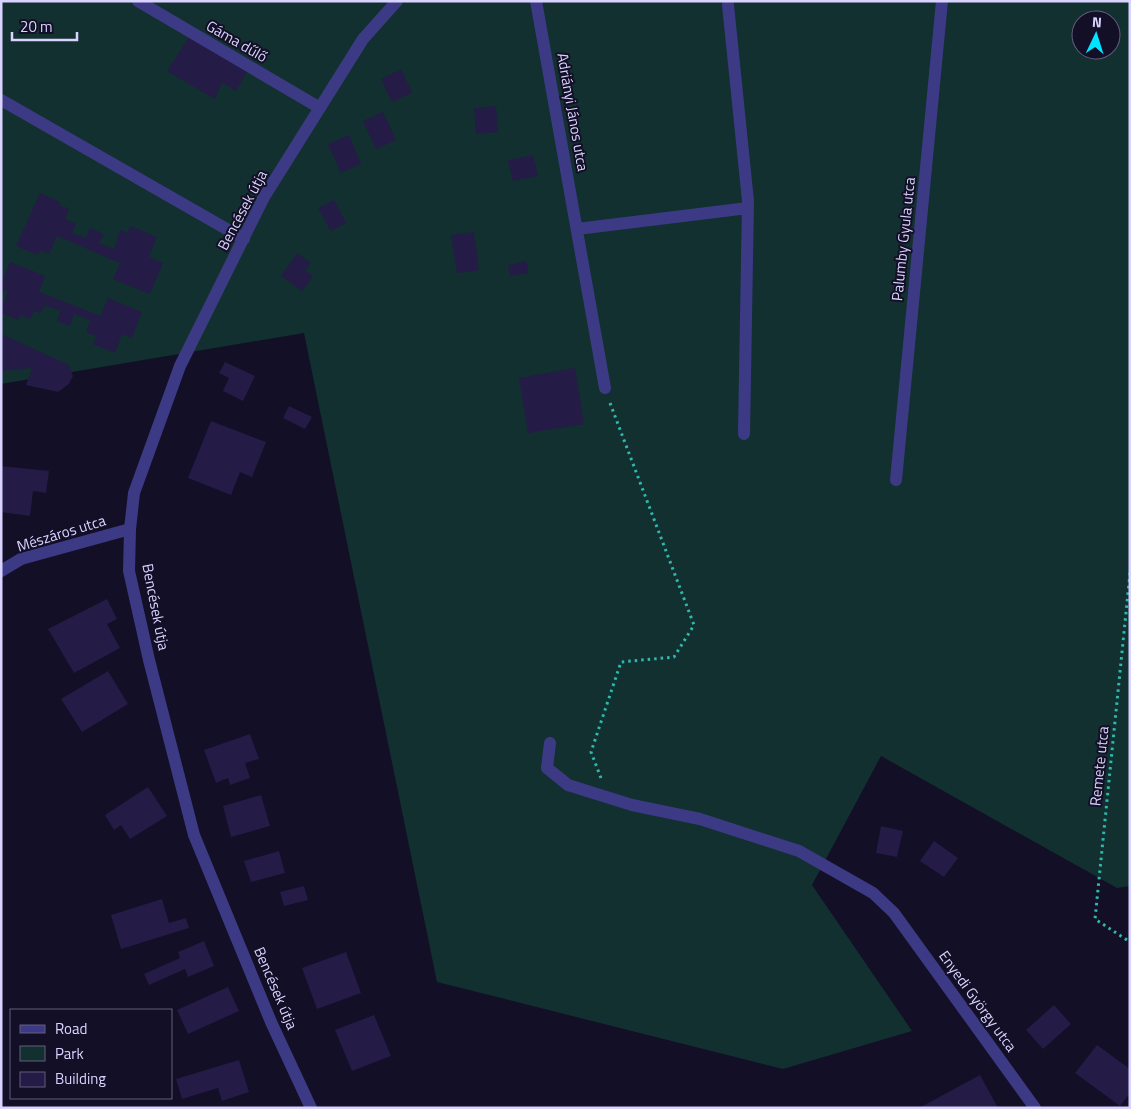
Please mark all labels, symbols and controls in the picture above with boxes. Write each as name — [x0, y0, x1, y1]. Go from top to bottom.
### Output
scale bar — [12, 10, 78, 42]
north arrow — [1071, 10, 1121, 60]
text: N — [1091, 11, 1103, 32]
street label: Gáma dűlő — [202, 14, 272, 68]
text: 20 m — [20, 15, 53, 38]
street label: Adriányi János utca — [551, 51, 595, 174]
street label: Bencések útja — [211, 165, 273, 254]
street label: Palumby Gyula utca — [885, 175, 921, 302]
street label: Mészáros utca — [14, 508, 109, 557]
street label: Bencések útja — [136, 562, 176, 653]
street label: Remete utca — [1083, 724, 1115, 807]
street label: Bencések útja — [248, 943, 304, 1033]
street label: Enyedi György utca — [933, 946, 1023, 1057]
legend — [10, 1009, 172, 1099]
text: Road — [55, 1017, 87, 1040]
text: Park — [55, 1042, 84, 1065]
text: Building — [55, 1067, 106, 1090]

